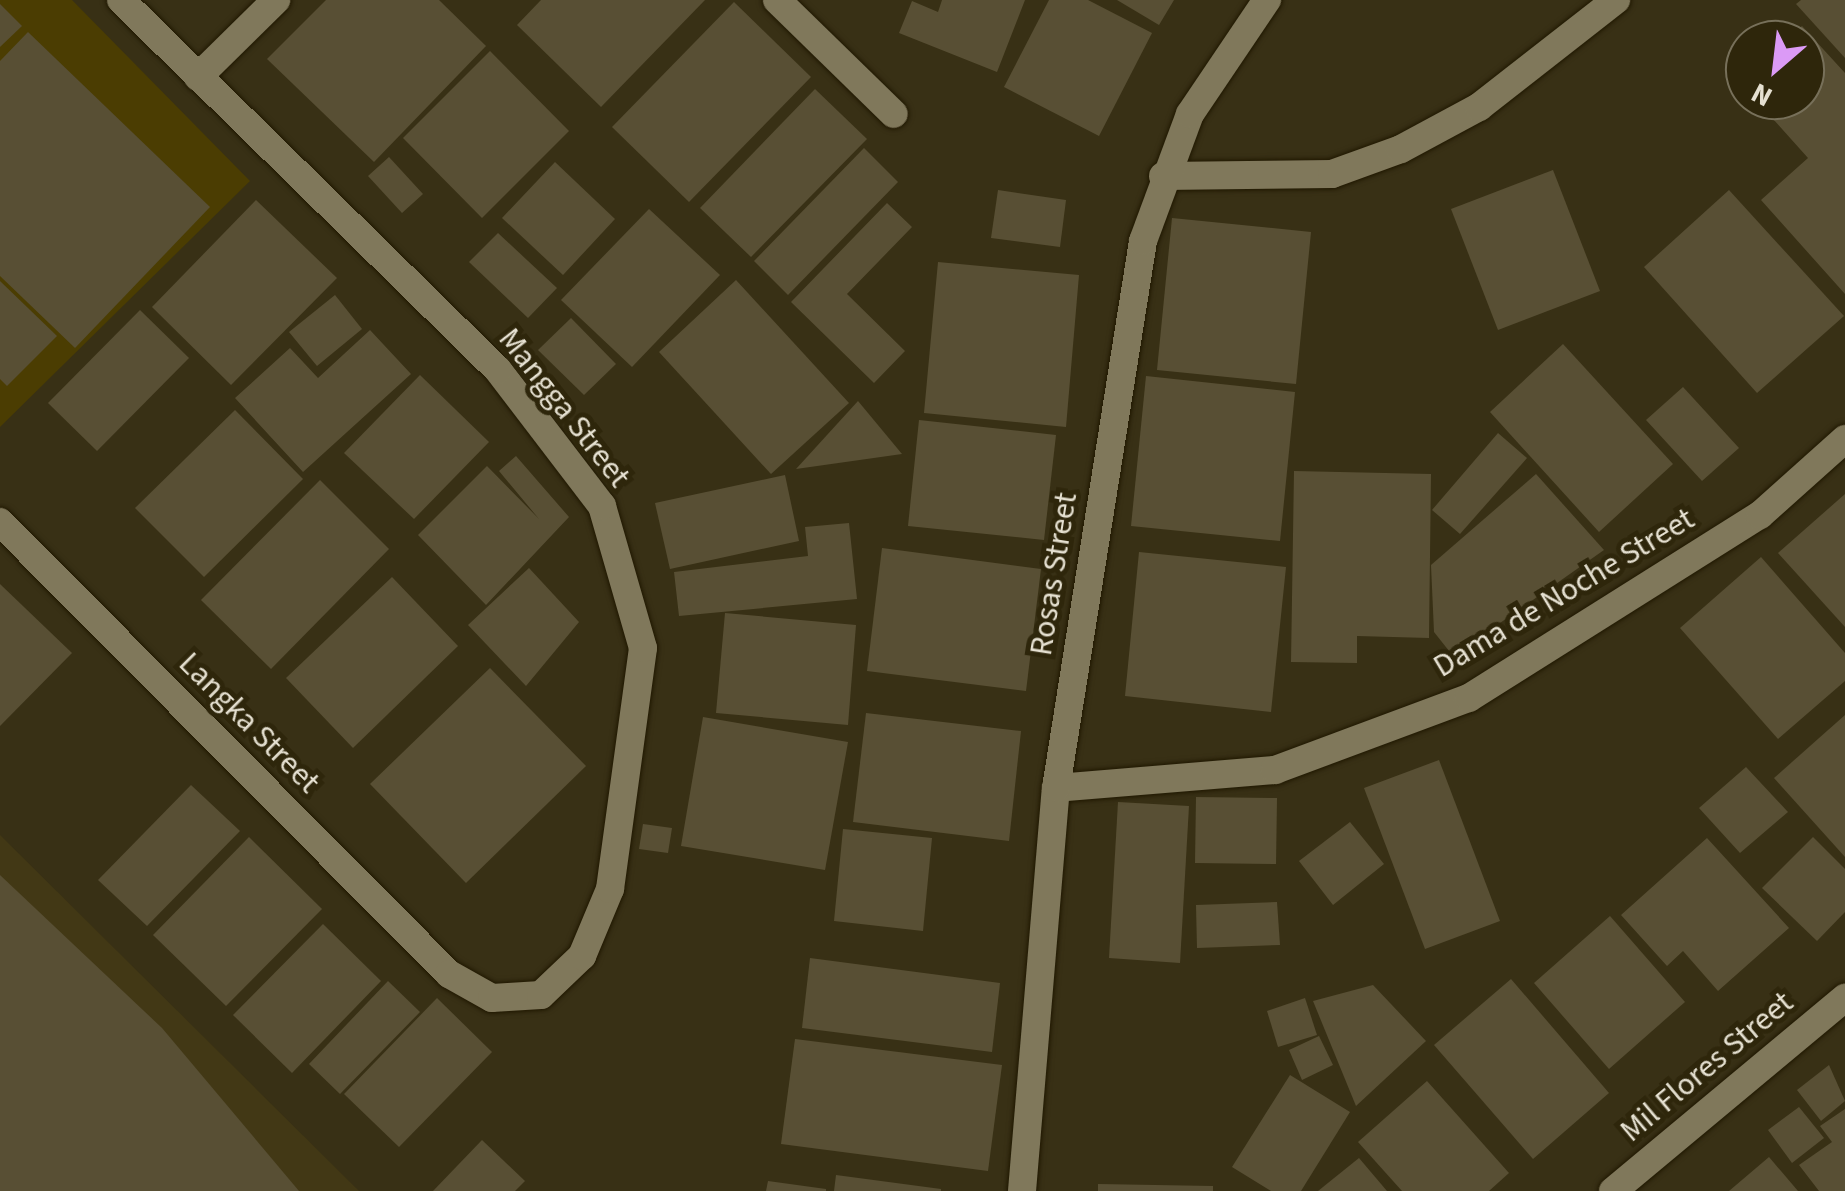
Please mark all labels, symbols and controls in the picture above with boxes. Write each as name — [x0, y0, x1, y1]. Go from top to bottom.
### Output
north arrow — [1725, 20, 1825, 120]
text: N — [1744, 73, 1779, 117]
street label: Mangga Street — [490, 321, 638, 495]
street label: Rosas Street — [1022, 490, 1086, 658]
street label: Dama de Noche Street — [1427, 500, 1701, 686]
street label: Langka Street — [171, 645, 327, 801]
street label: Mil Flores Street — [1613, 984, 1801, 1150]

